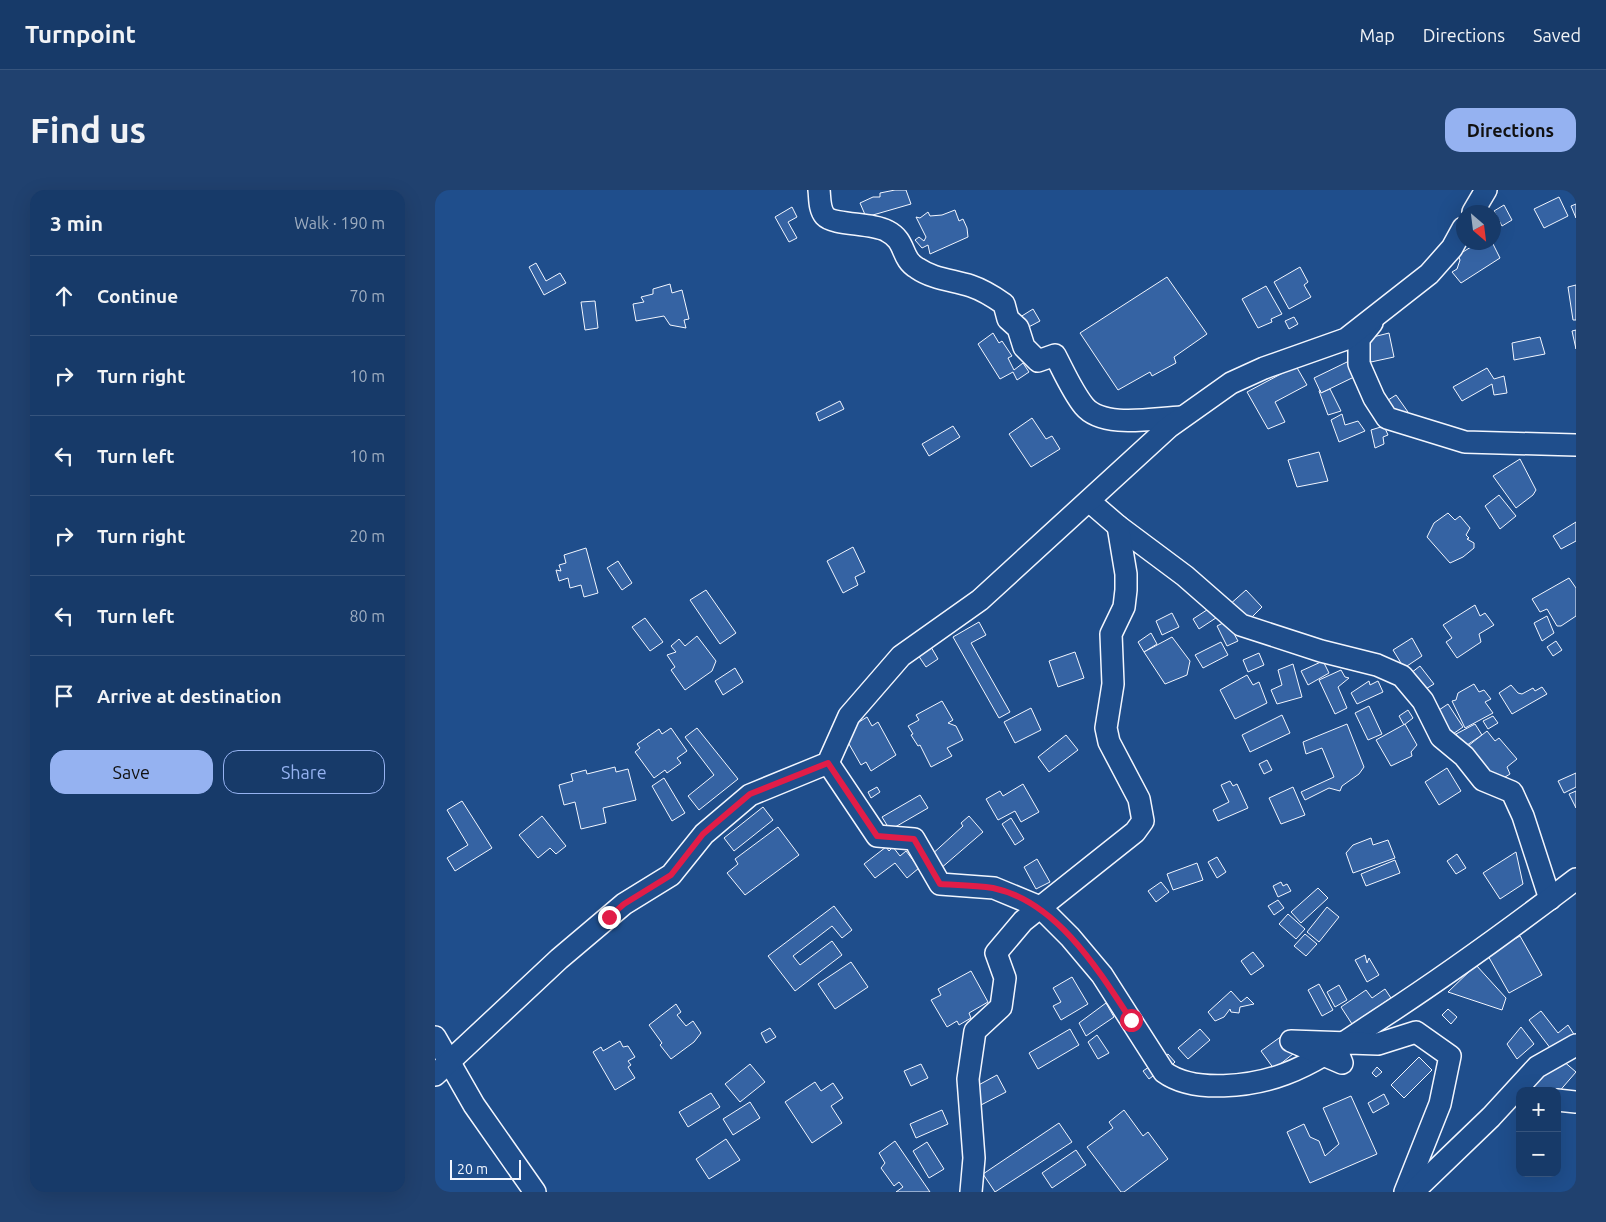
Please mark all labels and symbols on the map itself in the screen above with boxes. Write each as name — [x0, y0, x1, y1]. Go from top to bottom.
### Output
north arrow — [1456, 205, 1501, 250]
route end — [598, 906, 621, 929]
route start — [1120, 1009, 1143, 1032]
scale bar — [450, 1157, 521, 1180]

